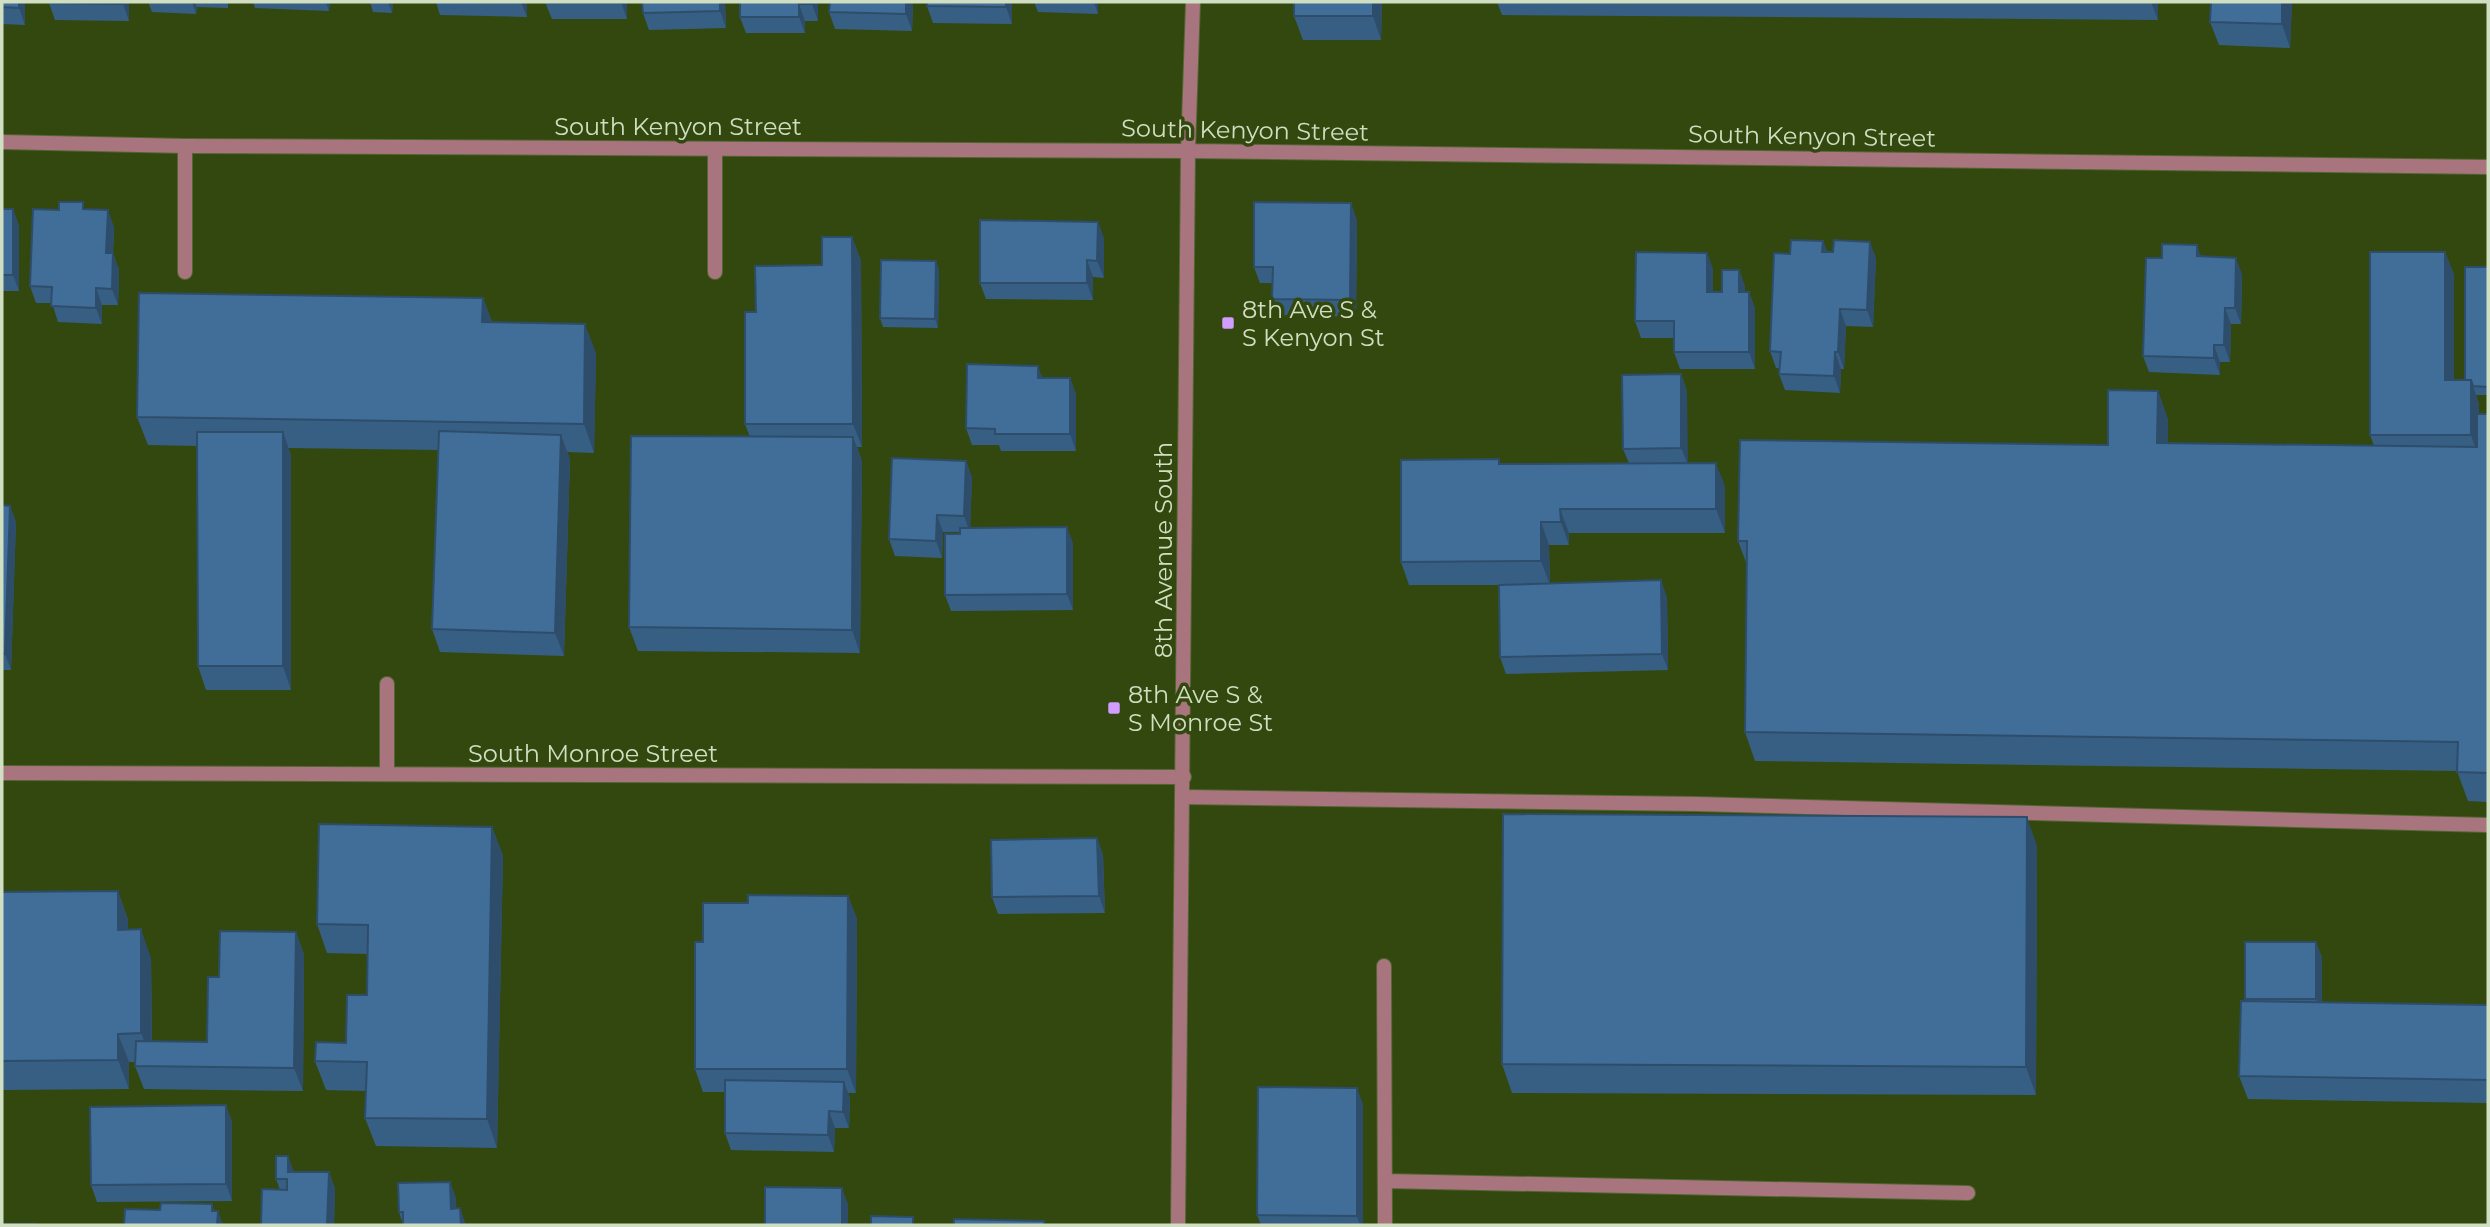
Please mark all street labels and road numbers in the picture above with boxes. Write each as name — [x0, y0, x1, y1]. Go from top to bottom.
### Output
street label: South Kenyon Street — [554, 112, 802, 141]
street label: South Kenyon Street — [1121, 113, 1369, 147]
street label: South Kenyon Street — [1688, 119, 1936, 153]
street label: 8th Avenue South — [1149, 442, 1178, 658]
street label: South Monroe Street — [468, 739, 718, 768]

